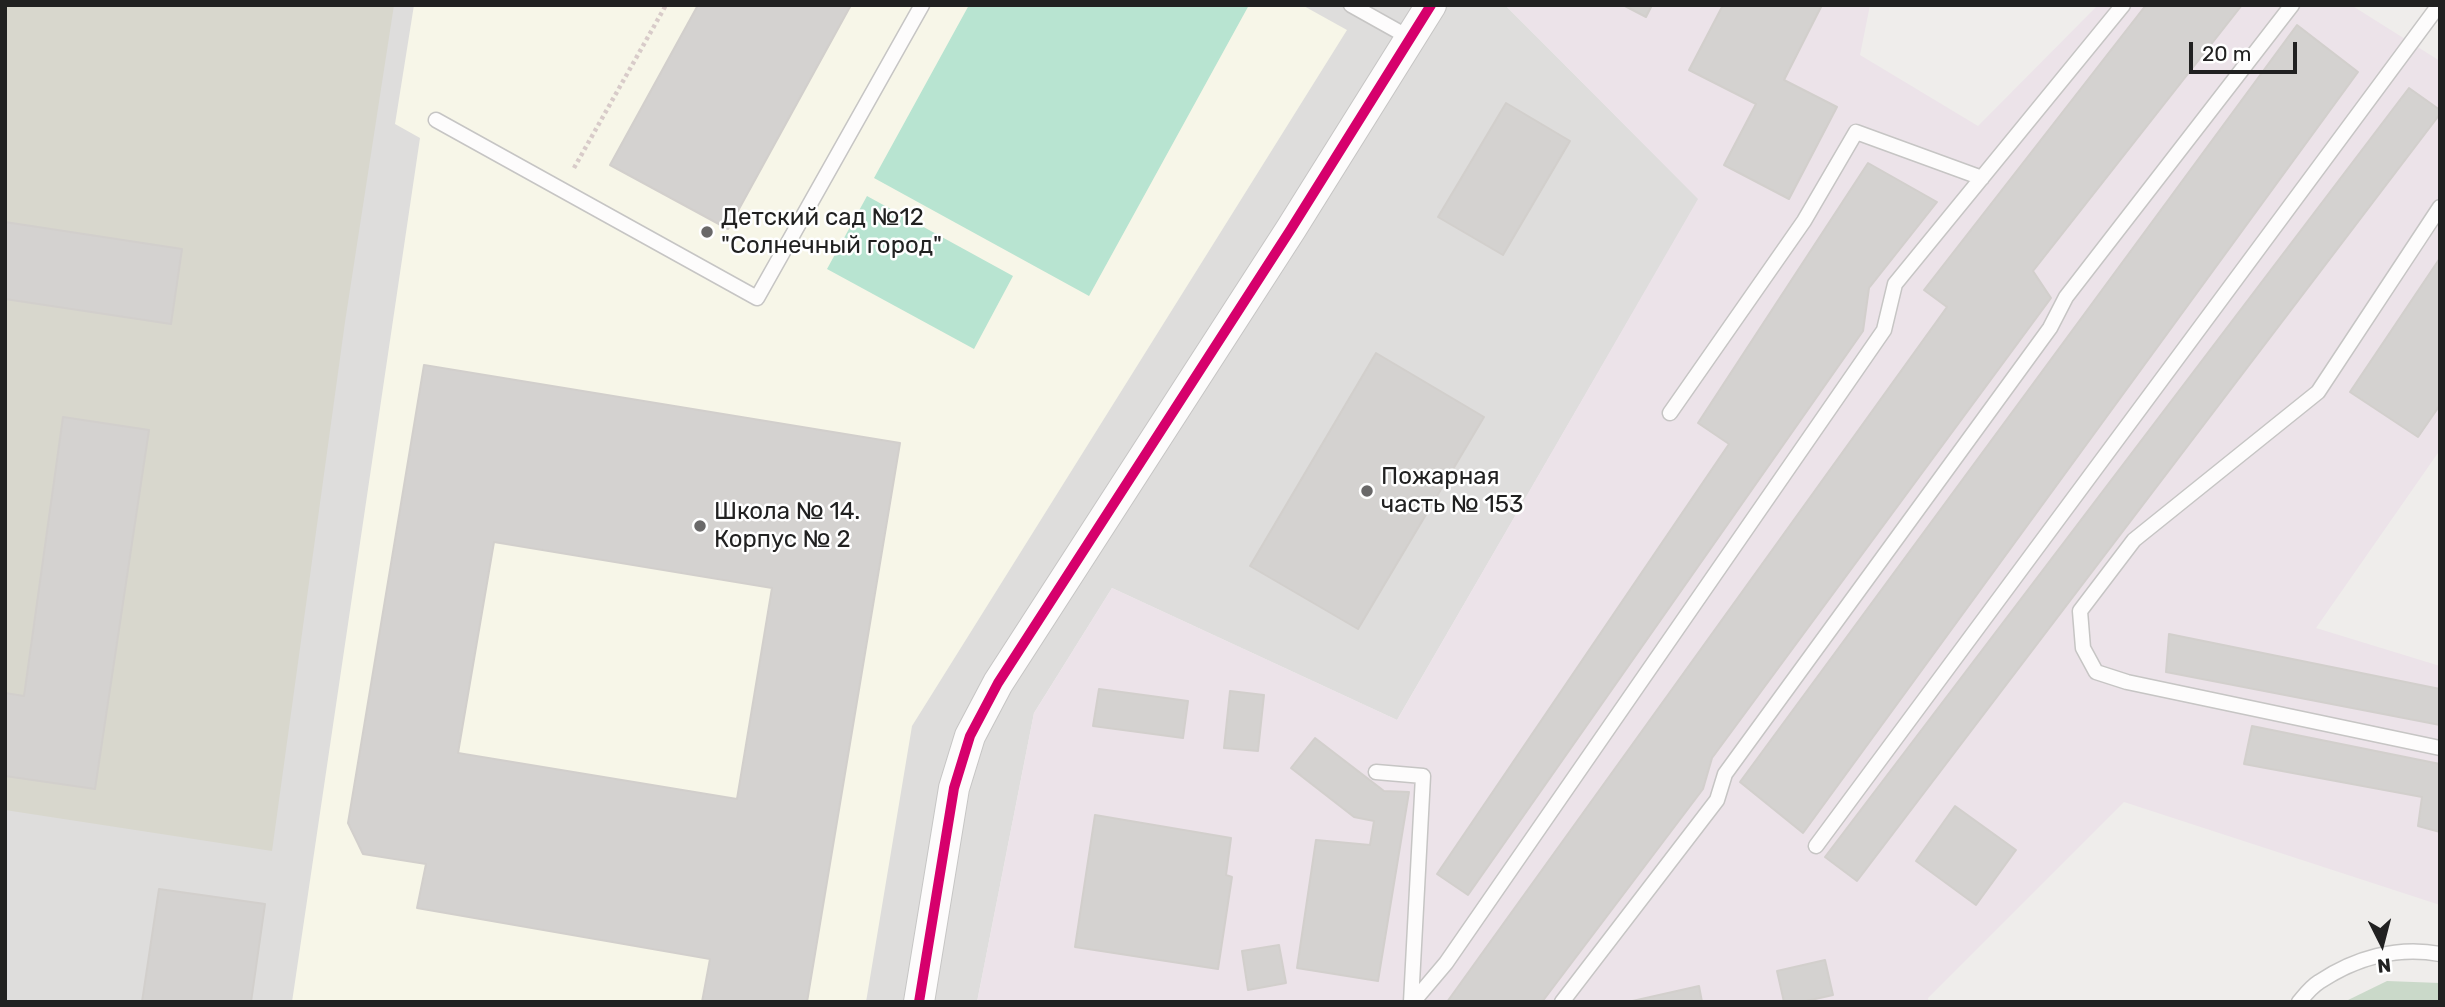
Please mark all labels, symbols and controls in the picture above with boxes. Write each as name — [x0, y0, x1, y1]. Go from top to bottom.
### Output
scale bar — [2193, 28, 2302, 72]
text: 20 m — [2202, 41, 2251, 66]
place label: Детский сад №12 "Солнечный город" — [721, 204, 942, 260]
marker: Детский сад №12 "Солнечный город" — [699, 224, 715, 240]
place label: Пожарная часть № 153 — [1381, 463, 1523, 519]
marker: Пожарная часть № 153 — [1359, 483, 1375, 499]
place label: Школа № 14. Корпус № 2 — [714, 498, 860, 554]
marker: Школа № 14. Корпус № 2 — [692, 518, 708, 534]
north arrow — [2347, 909, 2417, 979]
text: N — [2376, 953, 2392, 978]

